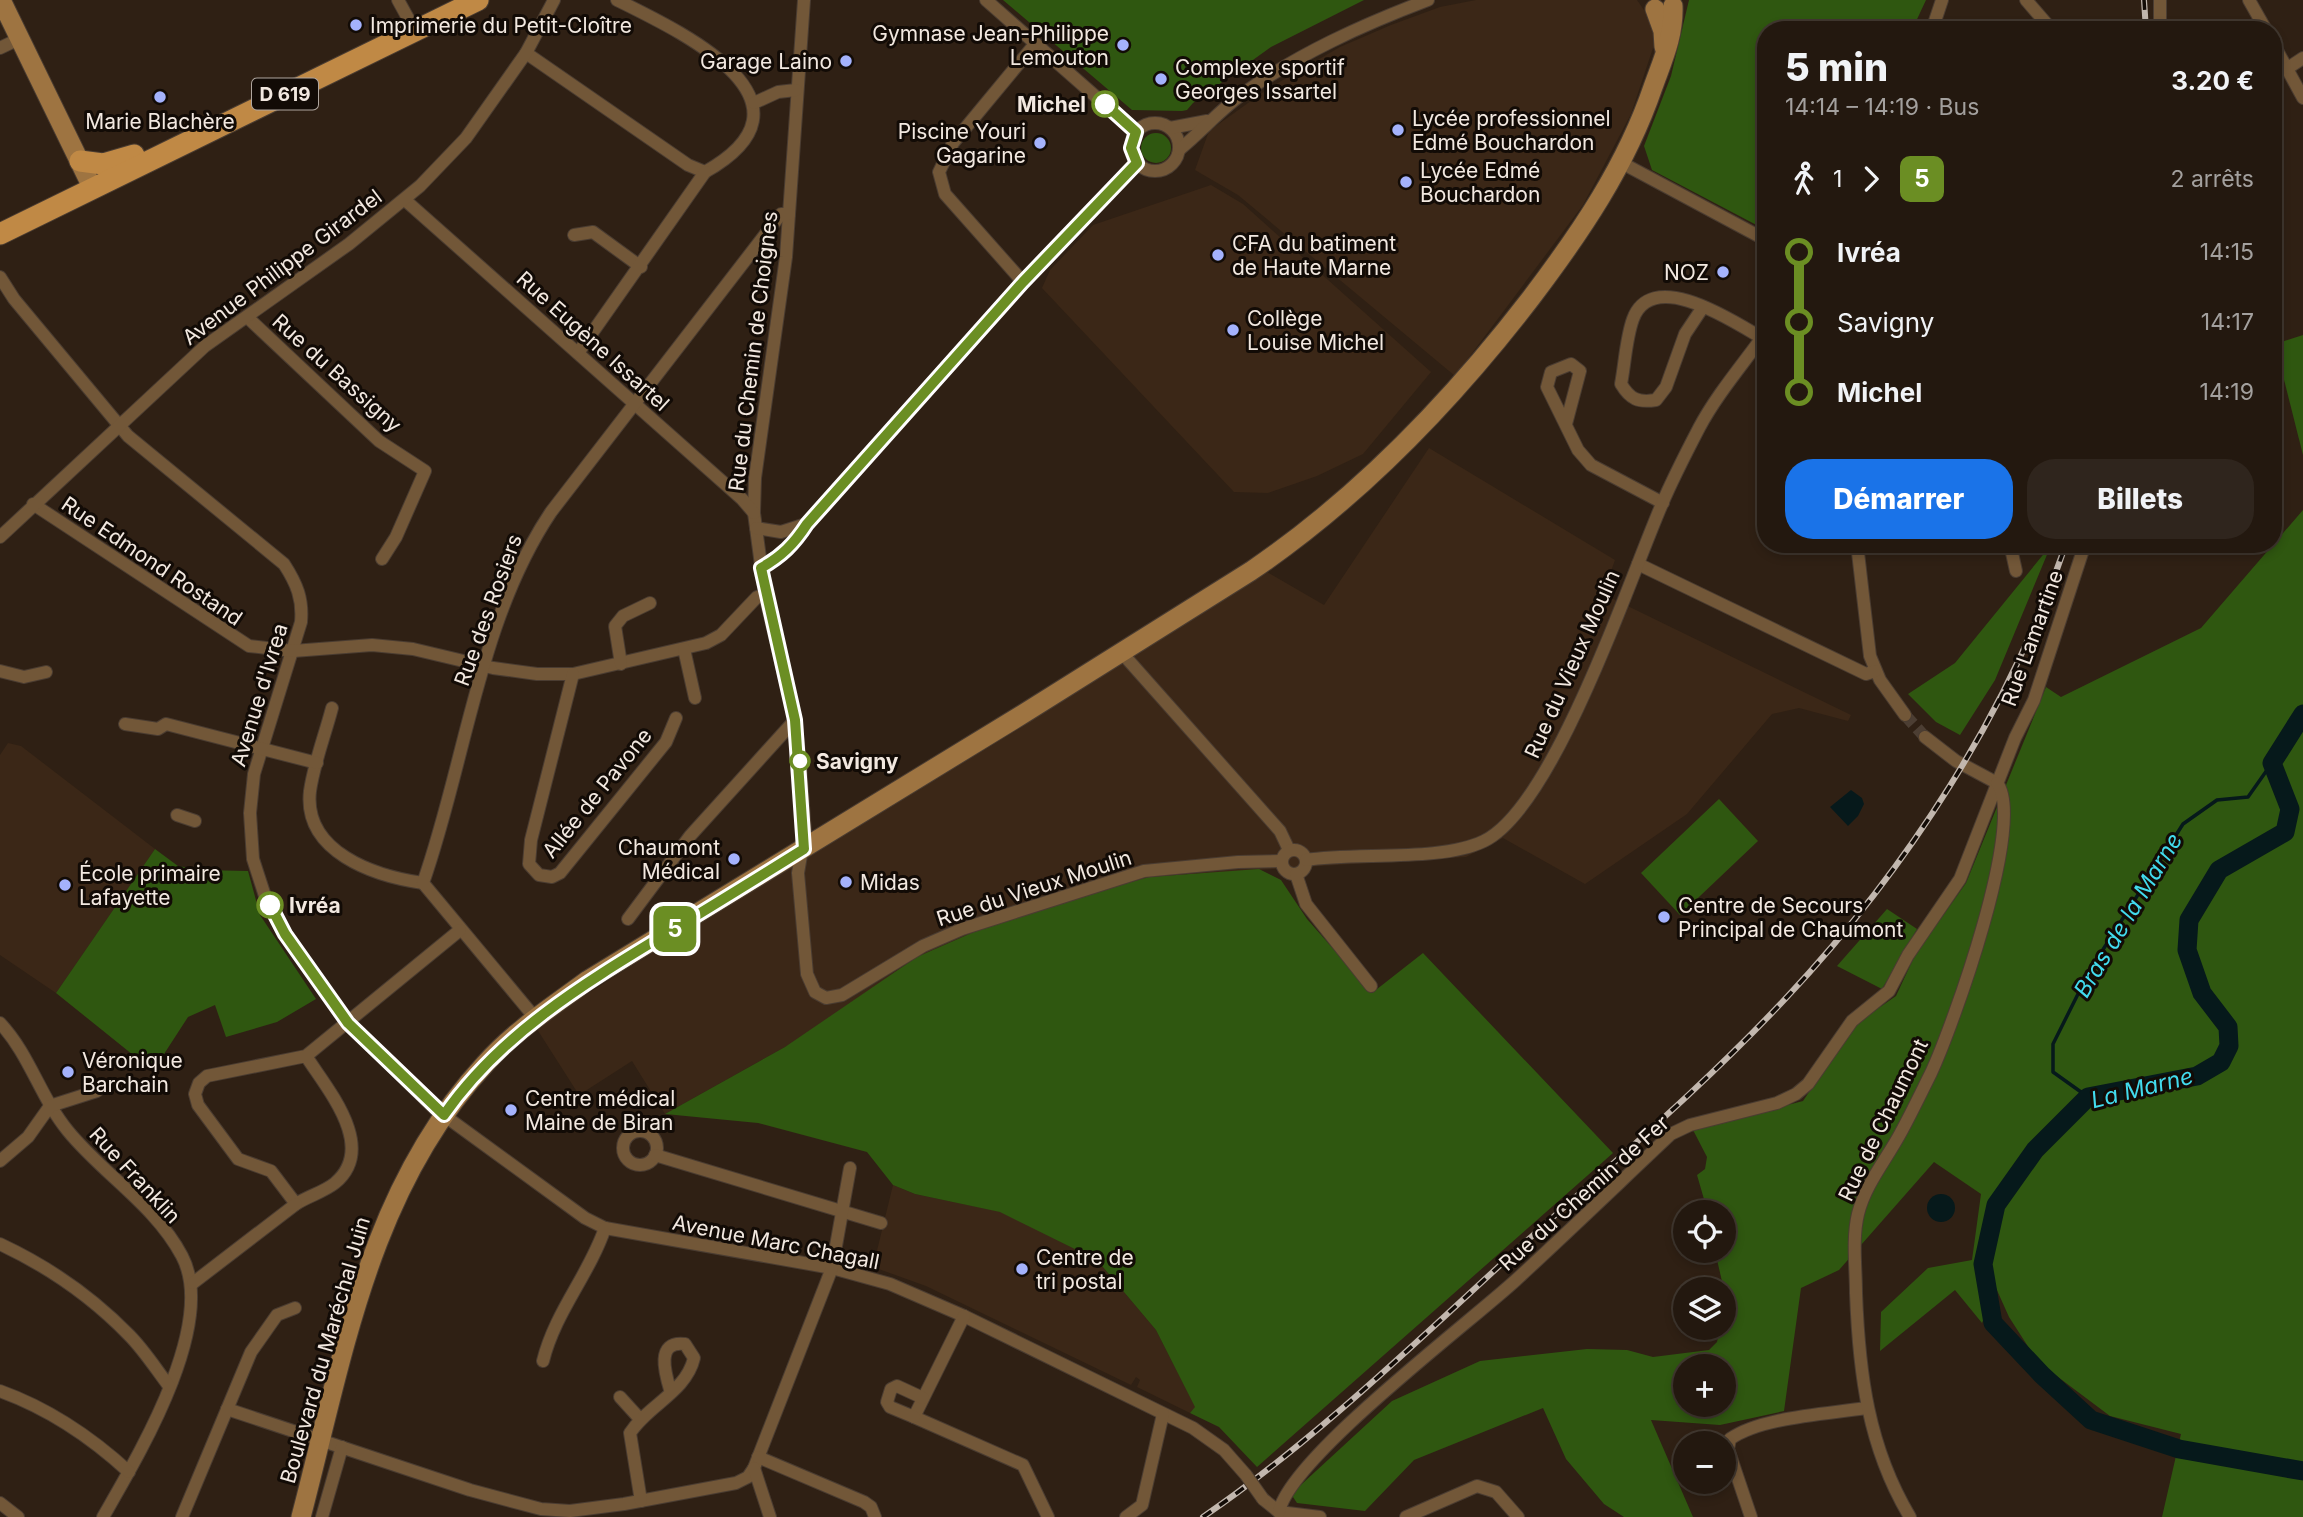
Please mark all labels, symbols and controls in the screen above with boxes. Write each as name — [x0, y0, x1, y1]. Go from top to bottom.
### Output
place label: Imprimerie du Petit-Cloître — [370, 13, 632, 38]
marker: Imprimerie du Petit-Cloître — [348, 17, 364, 33]
place label: Gymnase Jean-Philippe Lemouton — [872, 21, 1109, 70]
marker: Gymnase Jean-Philippe Lemouton — [1115, 37, 1131, 53]
text: 5 min — [1785, 44, 1888, 90]
place label: Garage Laino — [700, 49, 832, 74]
marker: Garage Laino — [838, 53, 854, 69]
place label: Complexe sportif Georges Issartel — [1175, 55, 1345, 104]
text: 3.20 € — [2171, 65, 2254, 96]
marker: Complexe sportif Georges Issartel — [1153, 71, 1169, 87]
road number: D 619 — [252, 78, 318, 110]
marker: Marie Blachère — [152, 89, 168, 105]
marker: Michel — [1092, 91, 1118, 117]
place label: Michel — [1017, 92, 1086, 117]
text: 14:14 – 14:19 · Bus — [1785, 93, 1979, 121]
place label: Lycée professionnel Edmé Bouchardon — [1412, 106, 1611, 155]
place label: Marie Blachère — [85, 109, 235, 134]
place label: Piscine Youri Gagarine — [898, 119, 1026, 168]
marker: Lycée professionnel Edmé Bouchardon — [1390, 122, 1406, 138]
marker: Piscine Youri Gagarine — [1032, 135, 1048, 151]
place label: Lycée Edmé Bouchardon — [1420, 158, 1540, 207]
icon: walk — [1785, 160, 1823, 198]
icon: forward — [1852, 160, 1890, 198]
text: 5 — [1914, 164, 1930, 193]
text: 1 — [1833, 165, 1842, 193]
text: 2 arrêts — [2170, 165, 2254, 193]
marker: Lycée Edmé Bouchardon — [1398, 174, 1414, 190]
street label: Avenue Philippe Girardel — [178, 184, 386, 350]
street label: Rue du Chemin de Choignes — [723, 209, 783, 493]
place label: CFA du batiment de Haute Marne — [1232, 231, 1396, 280]
text: Ivréa — [1837, 237, 1901, 268]
text: 14:15 — [2200, 238, 2254, 266]
marker: CFA du batiment de Haute Marne — [1210, 247, 1226, 263]
place label: NOZ — [1664, 260, 1709, 285]
marker: NOZ — [1715, 264, 1731, 280]
street label: Rue Eugène Issartel — [512, 266, 674, 416]
place label: Collège Louise Michel — [1247, 306, 1384, 355]
text: Savigny — [1837, 307, 1934, 338]
text: 14:17 — [2201, 308, 2254, 336]
street label: Rue du Bassigny — [267, 309, 407, 438]
marker: Collège Louise Michel — [1225, 322, 1241, 338]
text: Michel — [1837, 377, 1922, 408]
text: 14:19 — [2200, 378, 2254, 406]
button: Démarrer — [1785, 459, 2013, 539]
button: Billets — [2027, 459, 2254, 539]
street label: Rue Edmond Rostand — [57, 491, 247, 631]
street label: Rue des Rosiers — [449, 531, 527, 689]
street label: Rue du Vieux Moulin — [1519, 566, 1625, 762]
street label: Rue Lamartine — [1996, 567, 2068, 709]
street label: Avenue d'Ivrea — [225, 620, 293, 770]
street label: Allée de Pavone — [537, 723, 657, 863]
place label: Savigny — [816, 749, 899, 774]
marker: Savigny — [790, 751, 810, 771]
water label: Bras de la Marne — [2068, 828, 2188, 1002]
place label: Chaumont Médical — [618, 835, 720, 884]
street label: Rue du Vieux Moulin — [933, 845, 1135, 931]
marker: Chaumont Médical — [726, 851, 742, 867]
place label: École primaire Lafayette — [79, 860, 221, 910]
place label: Midas — [860, 870, 920, 895]
marker: Midas — [838, 874, 854, 890]
marker: École primaire Lafayette — [57, 877, 73, 893]
marker: Ivréa — [257, 892, 283, 918]
place label: Ivréa — [289, 893, 341, 918]
place label: Centre de Secours Principal de Chaumont — [1678, 893, 1903, 942]
line badge: 5 — [652, 906, 698, 952]
marker: Centre de Secours Principal de Chaumont — [1656, 909, 1672, 925]
text: 5 — [667, 914, 683, 943]
street label: Rue de Chaumont — [1833, 1035, 1933, 1205]
place label: Véronique Barchain — [82, 1048, 183, 1097]
water label: La Marne — [2088, 1062, 2196, 1114]
marker: Véronique Barchain — [60, 1064, 76, 1080]
place label: Centre médical Maine de Biran — [525, 1086, 675, 1135]
marker: Centre médical Maine de Biran — [503, 1102, 519, 1118]
street label: Rue du Chemin de Fer — [1494, 1110, 1674, 1276]
street label: Rue Franklin — [84, 1122, 186, 1228]
map controls — [1673, 1200, 1736, 1494]
button: locate — [1673, 1200, 1736, 1263]
street label: Avenue Marc Chagall — [670, 1210, 882, 1274]
street label: Boulevard du Maréchal Juin — [275, 1214, 375, 1486]
place label: Centre de tri postal — [1036, 1245, 1134, 1294]
marker: Centre de tri postal — [1014, 1261, 1030, 1277]
button: layers — [1673, 1277, 1736, 1340]
button: + — [1673, 1354, 1736, 1417]
button: − — [1673, 1431, 1736, 1494]

